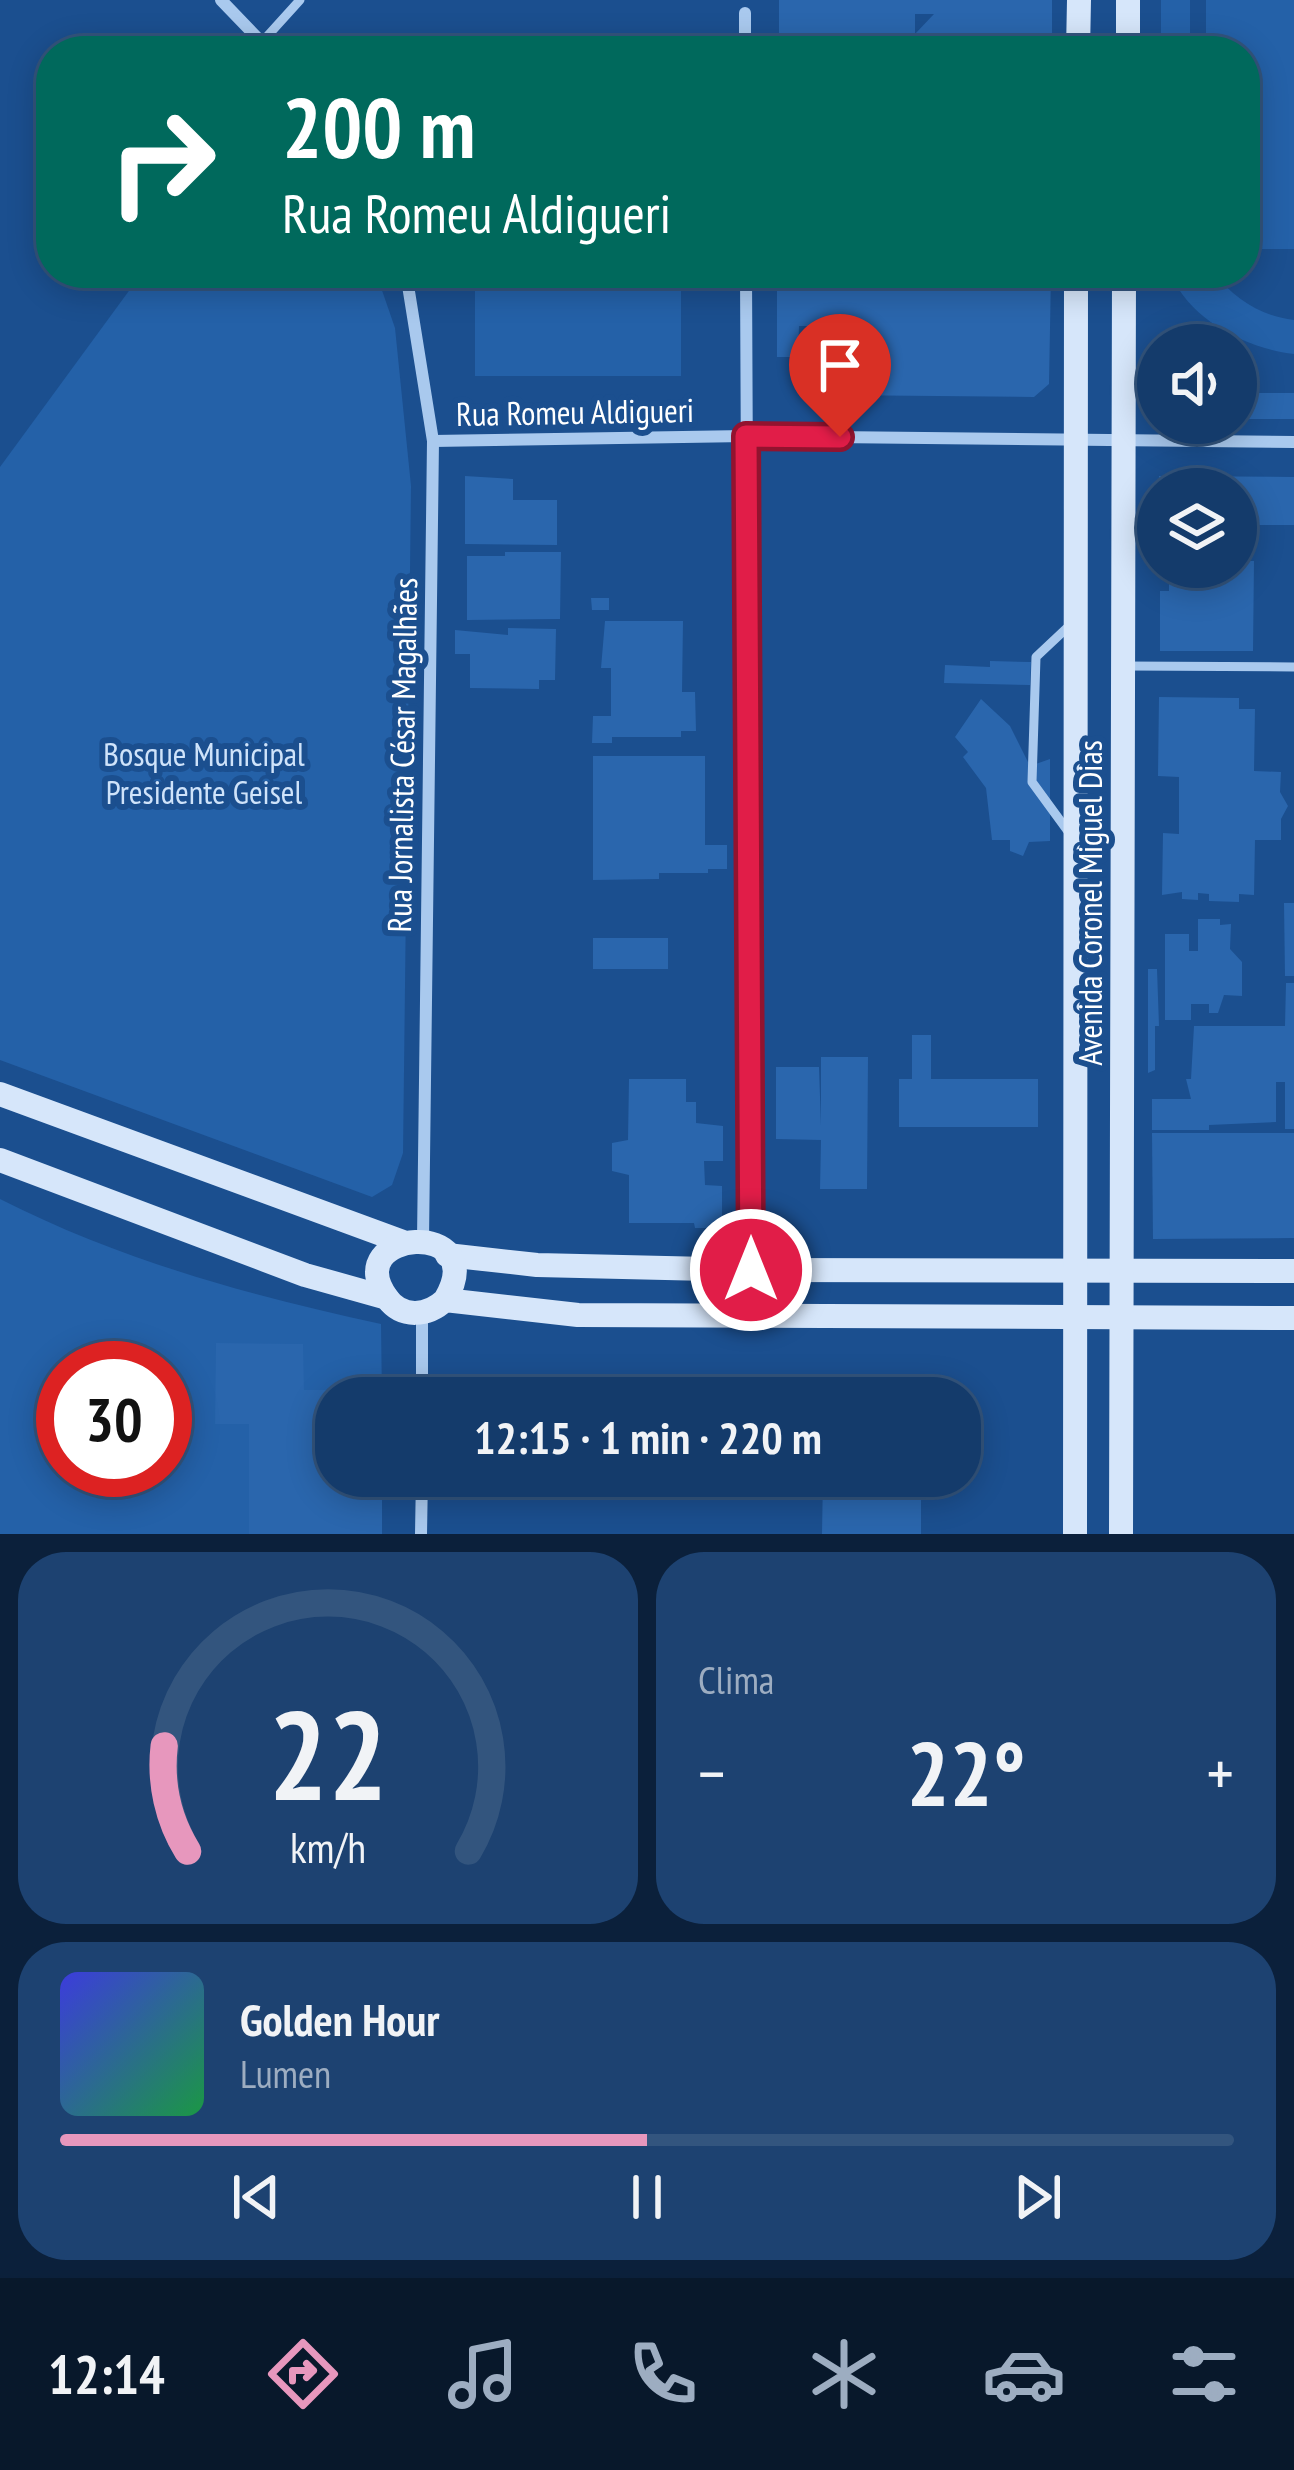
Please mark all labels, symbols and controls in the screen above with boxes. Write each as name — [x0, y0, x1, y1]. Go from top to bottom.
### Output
text: 200 m — [282, 72, 475, 181]
icon: right — [84, 84, 240, 240]
text: Rua Romeu Aldigueri — [282, 178, 671, 248]
pin — [789, 314, 891, 437]
map controls — [1137, 324, 1257, 588]
button: sound — [1137, 324, 1257, 444]
icon: arrive — [807, 332, 873, 398]
street label: Rua Romeu Aldigueri — [456, 388, 694, 435]
button: layers — [1137, 468, 1257, 588]
street label: Rua Jornalista César Magalhães — [377, 577, 426, 933]
park label: Bosque Municipal Presidente Geisel — [103, 732, 305, 813]
street label: Avenida Coronel Miguel Dias — [1068, 740, 1111, 1066]
position arrow — [688, 1207, 814, 1333]
speed limit sign: 30 — [36, 1341, 192, 1497]
text: 12:15 · 1 min · 220 m — [474, 1408, 822, 1466]
text: Clima — [698, 1654, 774, 1705]
text: 22 — [268, 1673, 388, 1834]
text: 22° — [907, 1714, 1025, 1831]
text: − — [698, 1730, 725, 1815]
text: + — [1207, 1730, 1234, 1815]
text: km/h — [290, 1819, 366, 1875]
text: Golden Hour — [240, 1990, 440, 2048]
text: Lumen — [240, 2048, 331, 2099]
icon: previous — [223, 2164, 289, 2230]
icon: pause — [614, 2164, 680, 2230]
icon: next — [1005, 2164, 1071, 2230]
icon: directions — [261, 2332, 345, 2416]
icon: music — [441, 2332, 525, 2416]
icon: phone — [621, 2332, 705, 2416]
icon: climate — [802, 2332, 886, 2416]
icon: car — [982, 2332, 1066, 2416]
icon: filters — [1162, 2332, 1246, 2416]
text: 12:14 — [48, 2339, 165, 2409]

